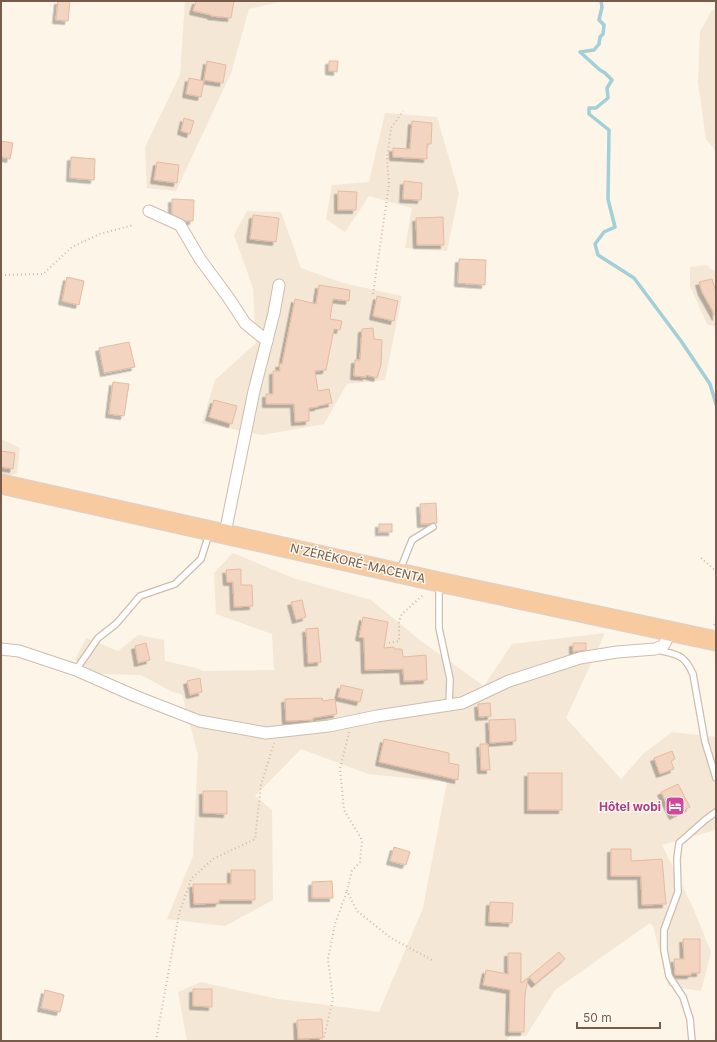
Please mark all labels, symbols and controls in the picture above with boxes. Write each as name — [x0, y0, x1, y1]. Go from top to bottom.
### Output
street label: N'ZÉRÉKORÉ-MACENTA — [289, 540, 427, 586]
hotel icon: Hôtel wobi — [664, 795, 686, 817]
place label: Hôtel wobi — [599, 799, 661, 814]
scale bar — [577, 1004, 660, 1030]
text: 50 m — [583, 1010, 612, 1025]

